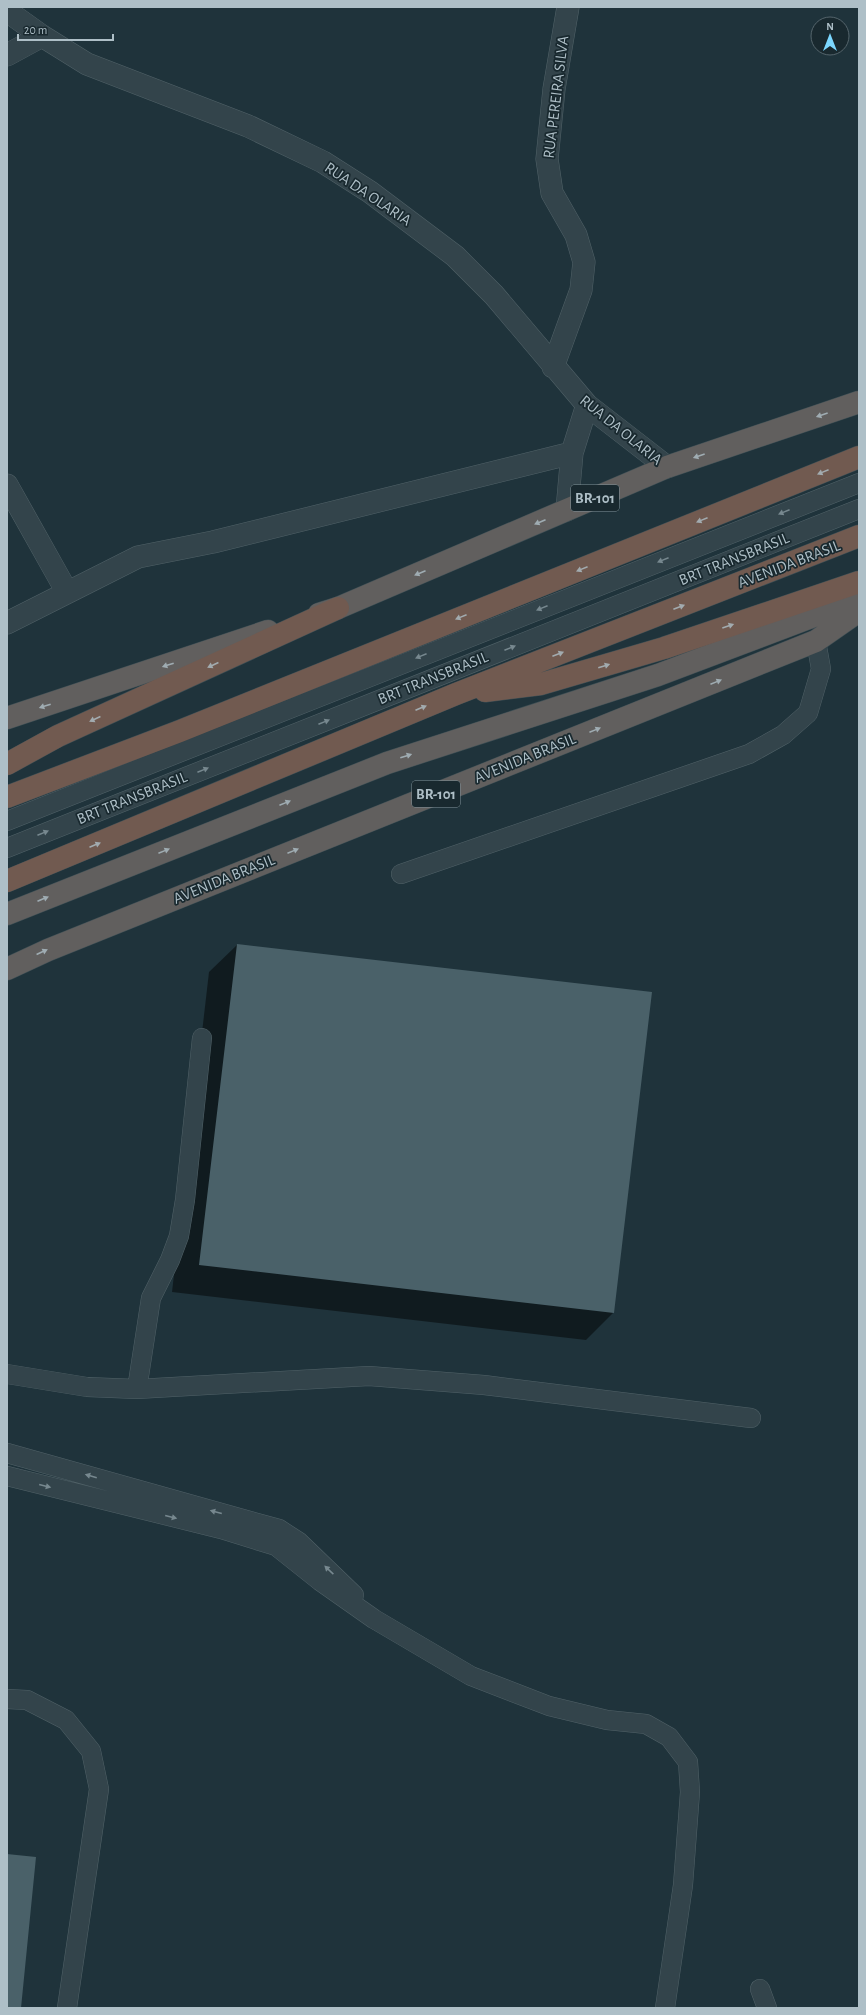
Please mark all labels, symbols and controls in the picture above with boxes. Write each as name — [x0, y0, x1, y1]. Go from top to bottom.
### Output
scale bar — [18, 16, 113, 42]
north arrow — [810, 16, 850, 56]
text: N — [826, 21, 834, 32]
text: 20 m — [24, 24, 47, 36]
street label: RUA PEREIRA SILVA — [541, 35, 571, 159]
street label: RUA DA OLARIA — [322, 159, 414, 229]
street label: RUA DA OLARIA — [577, 392, 665, 468]
one-way arrow — [816, 412, 828, 418]
one-way arrow — [692, 453, 704, 459]
one-way arrow — [817, 469, 828, 475]
road number: BR-101 — [571, 485, 619, 511]
one-way arrow — [777, 510, 789, 516]
one-way arrow — [696, 518, 708, 524]
one-way arrow — [533, 519, 545, 525]
street label: BRT TRANSBRASIL — [677, 530, 792, 588]
street label: AVENIDA BRASIL — [736, 537, 843, 591]
one-way arrow — [656, 558, 668, 564]
one-way arrow — [576, 566, 587, 572]
one-way arrow — [415, 570, 426, 576]
one-way arrow — [673, 603, 685, 609]
one-way arrow — [536, 606, 548, 612]
one-way arrow — [454, 615, 466, 621]
one-way arrow — [722, 623, 734, 629]
one-way arrow — [504, 644, 516, 650]
street label: BRT TRANSBRASIL — [376, 649, 491, 707]
one-way arrow — [552, 651, 564, 657]
one-way arrow — [415, 654, 427, 660]
one-way arrow — [162, 662, 174, 668]
one-way arrow — [208, 662, 219, 668]
one-way arrow — [598, 663, 610, 669]
one-way arrow — [710, 678, 722, 684]
one-way arrow — [38, 703, 50, 709]
one-way arrow — [416, 705, 428, 711]
one-way arrow — [89, 716, 101, 722]
one-way arrow — [318, 718, 330, 724]
one-way arrow — [590, 727, 601, 733]
street label: AVENIDA BRASIL — [472, 730, 578, 786]
one-way arrow — [400, 753, 412, 759]
one-way arrow — [198, 766, 210, 772]
street label: BRT TRANSBRASIL — [75, 769, 190, 827]
road number: BR-101 — [412, 781, 460, 807]
one-way arrow — [279, 799, 291, 805]
one-way arrow — [38, 830, 50, 836]
one-way arrow — [89, 841, 101, 847]
one-way arrow — [158, 847, 170, 853]
one-way arrow — [287, 848, 299, 854]
street label: AVENIDA BRASIL — [171, 851, 277, 907]
one-way arrow — [37, 895, 49, 902]
one-way arrow — [37, 949, 48, 955]
one-way arrow — [85, 1473, 97, 1479]
one-way arrow — [39, 1483, 51, 1489]
one-way arrow — [210, 1508, 222, 1514]
one-way arrow — [165, 1515, 177, 1521]
one-way arrow — [324, 1565, 334, 1574]

